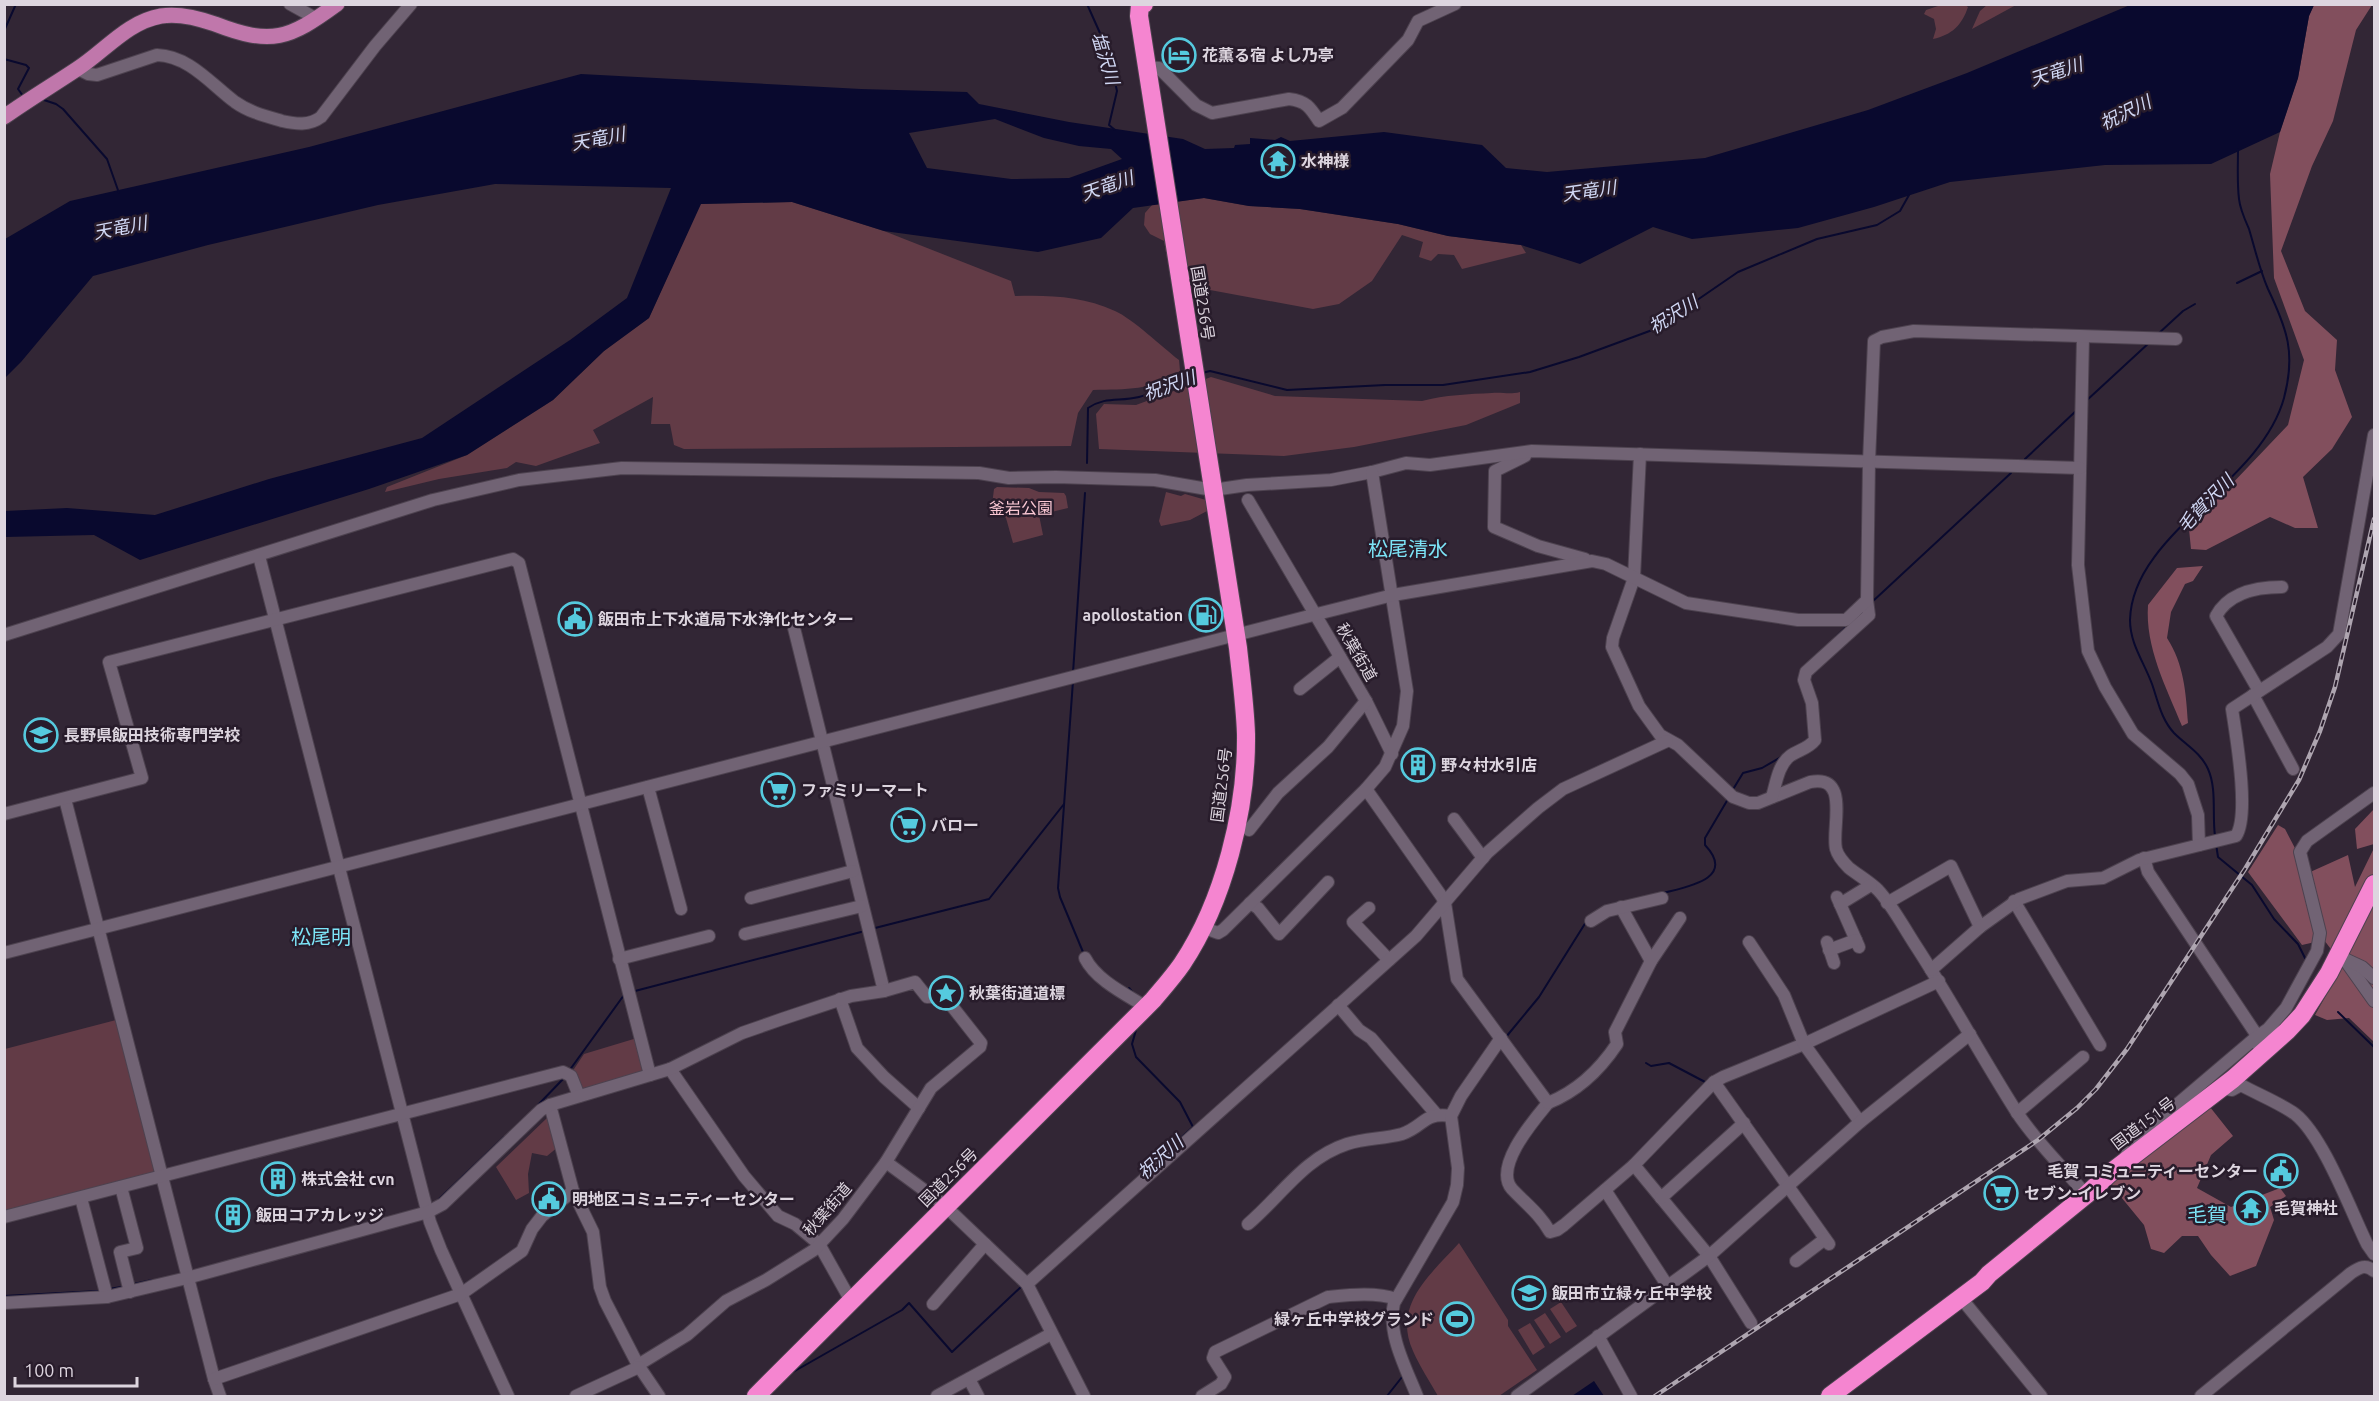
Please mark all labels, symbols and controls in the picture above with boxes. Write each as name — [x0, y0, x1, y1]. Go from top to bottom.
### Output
water label: 塩沢川 — [1089, 29, 1124, 89]
hotel icon: 花薫る宿 よし乃亭 — [1161, 37, 1197, 73]
place label: 花薫る宿 よし乃亭 — [1202, 46, 1334, 64]
water label: 天竜川 — [2027, 53, 2087, 89]
water label: 祝沢川 — [2096, 90, 2155, 133]
water label: 天竜川 — [570, 123, 628, 153]
temple icon: 水神様 — [1260, 143, 1296, 179]
place label: 水神様 — [1301, 152, 1349, 170]
water label: 天竜川 — [1078, 166, 1138, 203]
water label: 天竜川 — [1561, 176, 1619, 204]
water label: 天竜川 — [92, 212, 150, 242]
street label: 国道256号 — [1188, 265, 1218, 341]
water label: 祝沢川 — [1645, 290, 1703, 337]
water label: 祝沢川 — [1140, 366, 1200, 404]
water label: 毛賀沢川 — [2173, 469, 2239, 536]
park label: 釜岩公園 — [989, 499, 1053, 517]
district label: 松尾清水 — [1368, 537, 1448, 560]
fuel station icon: apollostation — [1188, 597, 1224, 633]
public building icon: 飯田市上下水道局下水浄化センター — [557, 601, 593, 637]
place label: apollostation — [1083, 606, 1183, 624]
place label: 飯田市上下水道局下水浄化センター — [597, 610, 854, 628]
street label: 秋葉街道 — [1333, 620, 1381, 684]
school or university icon: 長野県飯田技術専門学校 — [23, 717, 59, 753]
place label: 長野県飯田技術専門学校 — [64, 726, 240, 744]
street label: 国道256号 — [1207, 747, 1235, 823]
building icon: 野々村水引店 — [1400, 747, 1436, 783]
place label: 野々村水引店 — [1441, 756, 1537, 774]
supermarket icon: ファミリーマート — [760, 772, 796, 808]
place label: ファミリーマート — [801, 781, 929, 799]
supermarket icon: バロー — [890, 807, 926, 843]
place label: バロー — [931, 816, 979, 834]
district label: 松尾明 — [291, 925, 351, 948]
place icon: 秋葉街道道標 — [928, 975, 964, 1011]
place label: 秋葉街道道標 — [969, 984, 1065, 1002]
street label: 国道151号 — [2108, 1093, 2178, 1153]
water label: 祝沢川 — [1133, 1130, 1188, 1182]
street label: 国道256号 — [915, 1144, 981, 1210]
public building icon: 毛賀 コミュニティーセンター — [2263, 1153, 2299, 1189]
building icon: 株式会社 cvn — [260, 1161, 296, 1197]
place label: 毛賀 コミュニティーセンター — [2047, 1162, 2258, 1180]
place label: 株式会社 cvn — [301, 1170, 395, 1188]
supermarket icon: セブン-イレブン — [1983, 1175, 2019, 1211]
street label: 秋葉街道 — [799, 1179, 855, 1239]
public building icon: 明地区コミュニティーセンター — [531, 1181, 567, 1217]
place label: セブン-イレブン — [2024, 1184, 2141, 1202]
place label: 明地区コミュニティーセンター — [572, 1190, 795, 1208]
temple icon: 毛賀神社 — [2233, 1190, 2269, 1226]
building icon: 飯田コアカレッジ — [215, 1197, 251, 1233]
place label: 毛賀神社 — [2274, 1199, 2338, 1217]
district label: 毛賀 — [2187, 1203, 2227, 1226]
place label: 飯田コアカレッジ — [255, 1206, 384, 1224]
school or university icon: 飯田市立緑ヶ丘中学校 — [1511, 1275, 1547, 1311]
place label: 飯田市立緑ヶ丘中学校 — [1551, 1284, 1712, 1302]
sports icon: 緑ヶ丘中学校グランド — [1439, 1301, 1475, 1337]
place label: 緑ヶ丘中学校グランド — [1274, 1310, 1434, 1328]
scale bar — [15, 1350, 136, 1388]
text: 100 m — [24, 1360, 74, 1380]

